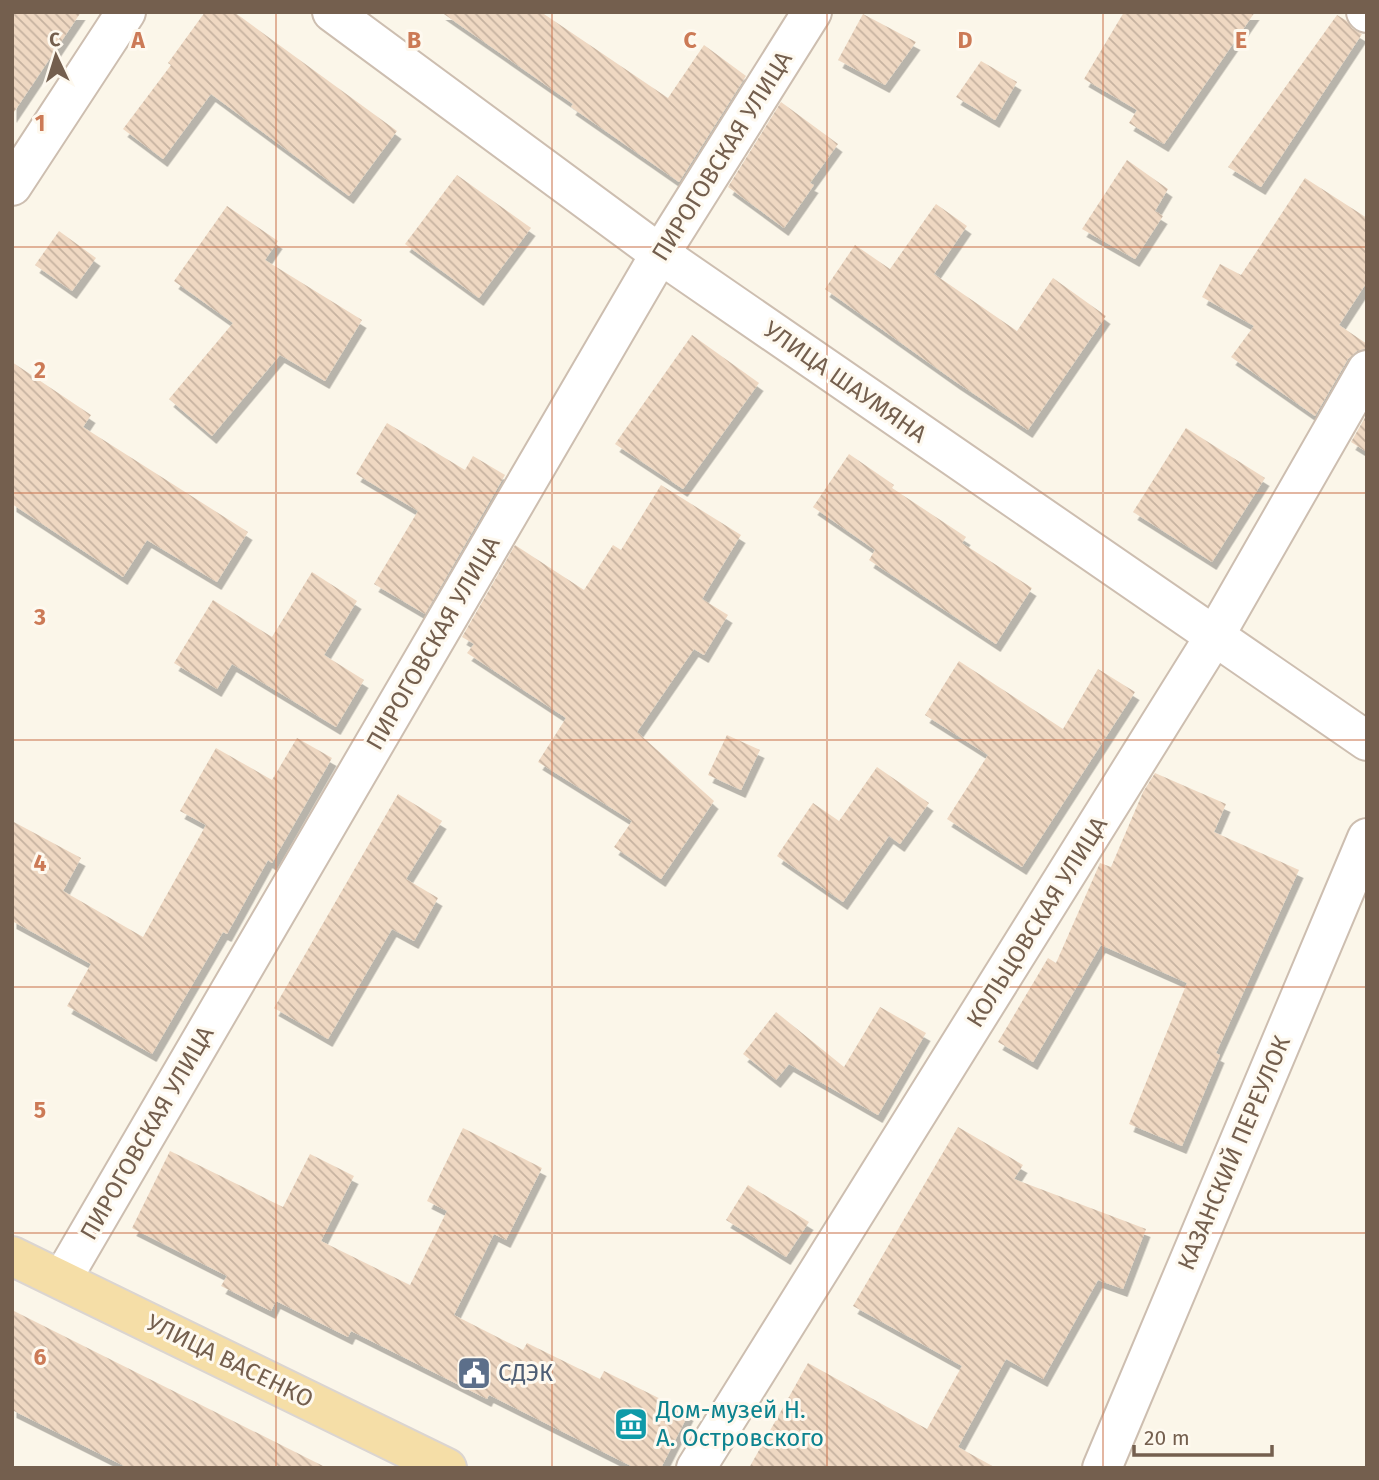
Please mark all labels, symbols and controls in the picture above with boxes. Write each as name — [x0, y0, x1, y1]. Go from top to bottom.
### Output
north arrow — [21, 21, 91, 91]
text: A — [130, 26, 145, 54]
text: B — [407, 26, 421, 54]
text: C — [683, 26, 697, 54]
text: D — [958, 26, 973, 54]
text: E — [1235, 26, 1247, 54]
text: С — [49, 28, 61, 51]
street label: ПИРОГОВСКАЯ УЛИЦА — [646, 46, 798, 266]
text: 1 — [35, 109, 45, 137]
street label: УЛИЦА ШАУМЯНА — [758, 315, 932, 449]
text: 2 — [34, 356, 46, 384]
street label: ПИРОГОВСКАЯ УЛИЦА — [360, 531, 506, 755]
text: 3 — [33, 603, 46, 631]
street label: КОЛЬЦОВСКАЯ УЛИЦА — [961, 811, 1113, 1032]
text: 4 — [34, 849, 47, 877]
street label: ПИРОГОВСКАЯ УЛИЦА — [74, 1021, 220, 1245]
street label: КАЗАНСКИЙ ПЕРЕУЛОК — [1172, 1032, 1296, 1274]
text: 5 — [34, 1096, 46, 1124]
street label: УЛИЦА ВАСЕНКО — [142, 1309, 318, 1413]
text: 6 — [34, 1343, 47, 1371]
public building icon: СДЭК — [455, 1354, 493, 1392]
place label: СДЭК — [498, 1359, 553, 1387]
place label: Дом-музей Н. А. Островского — [655, 1396, 824, 1452]
museum icon: Дом-музей Н. А. Островского — [612, 1405, 650, 1443]
scale bar — [1134, 1414, 1272, 1458]
text: 20 m — [1144, 1425, 1190, 1451]

